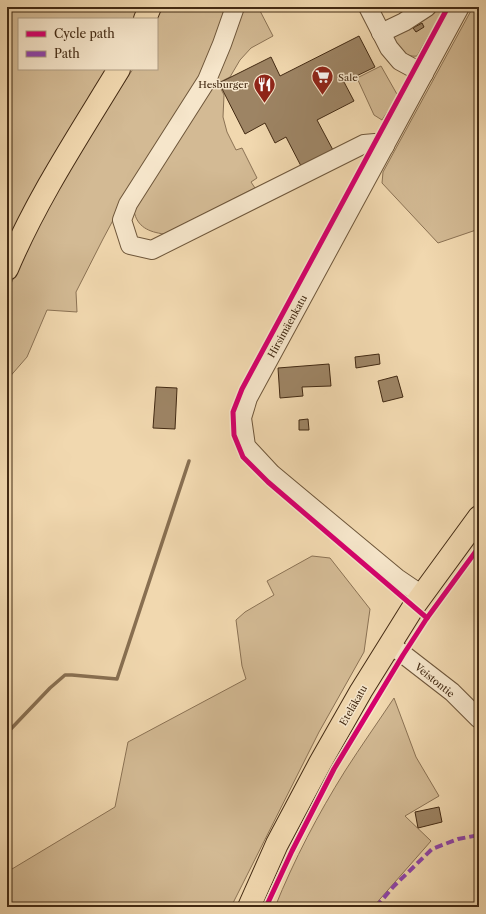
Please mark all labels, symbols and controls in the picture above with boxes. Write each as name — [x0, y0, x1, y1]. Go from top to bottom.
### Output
legend — [18, 18, 158, 70]
text: Cycle path — [54, 26, 115, 41]
text: Path — [54, 46, 80, 61]
supermarket icon: Sale — [310, 64, 336, 97]
restaurant icon: Hesburger — [251, 71, 277, 104]
place label: Sale — [338, 71, 358, 84]
place label: Hesburger — [198, 78, 249, 91]
street label: Hirsimäenkatu — [265, 292, 310, 360]
street label: Veistontie — [411, 660, 457, 701]
street label: Eteläkatu — [337, 683, 370, 728]

